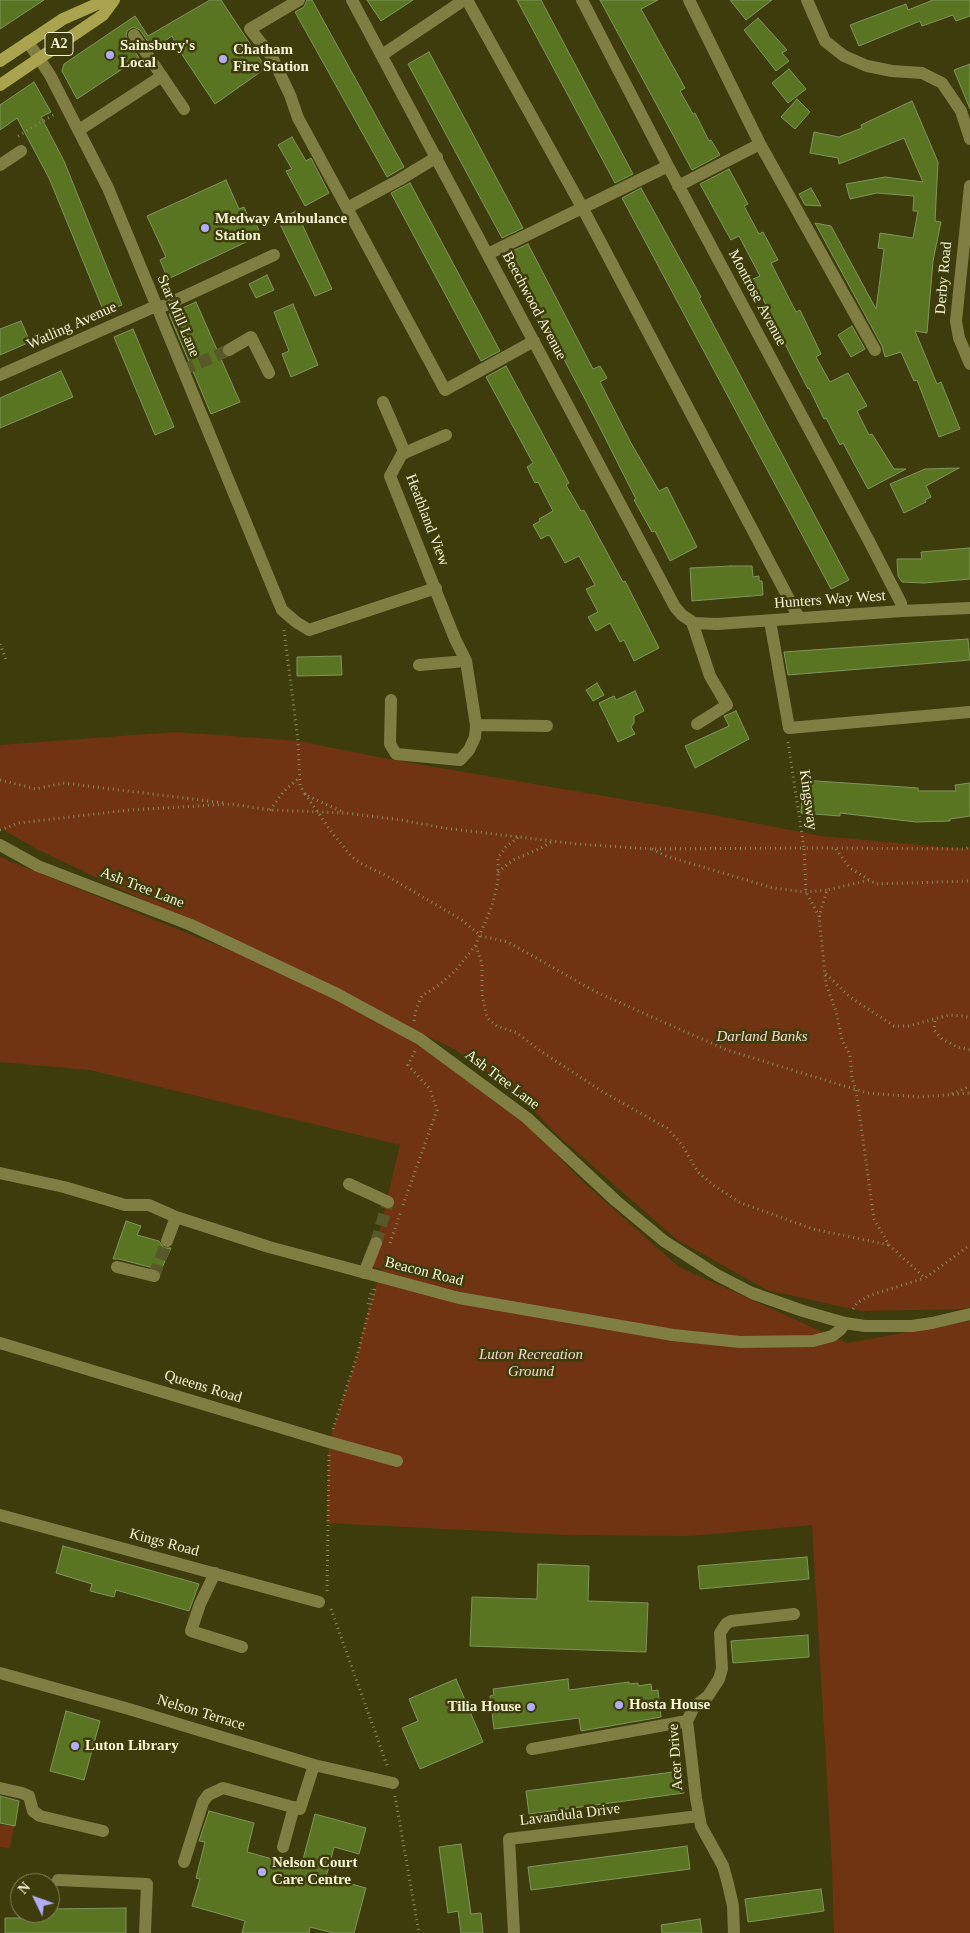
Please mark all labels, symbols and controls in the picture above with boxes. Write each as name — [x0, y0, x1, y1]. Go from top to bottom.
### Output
road number: A2 — [45, 33, 73, 56]
place label: Sainsbury's Local — [120, 37, 195, 72]
place label: Chatham Fire Station — [233, 41, 309, 76]
marker: Sainsbury's Local — [104, 49, 116, 61]
marker: Chatham Fire Station — [217, 53, 229, 65]
place label: Medway Ambulance Station — [215, 210, 347, 245]
marker: Medway Ambulance Station — [199, 222, 211, 234]
street label: Derby Road — [932, 241, 956, 315]
street label: Montrose Avenue — [724, 247, 790, 349]
street label: Beechwood Avenue — [498, 249, 570, 363]
street label: Star Mill Lane — [153, 272, 203, 360]
street label: Watling Avenue — [24, 298, 120, 354]
street label: Heathland View — [401, 472, 453, 568]
street label: Hunters Way West — [774, 587, 886, 613]
street label: Kingsway — [795, 769, 821, 831]
street label: Ash Tree Lane — [97, 864, 187, 912]
park label: Darland Banks — [716, 1028, 808, 1046]
street label: Ash Tree Lane — [461, 1046, 543, 1114]
street label: Beacon Road — [383, 1254, 465, 1290]
park label: Luton Recreation Ground — [479, 1346, 583, 1381]
street label: Queens Road — [162, 1367, 244, 1407]
street label: Kings Road — [127, 1525, 201, 1561]
street label: Nelson Terrace — [155, 1691, 247, 1735]
place label: Hosta House — [629, 1696, 710, 1714]
place label: Tilia House — [448, 1698, 521, 1716]
marker: Hosta House — [613, 1699, 625, 1711]
marker: Tilia House — [525, 1701, 537, 1713]
street label: Acer Drive — [665, 1723, 687, 1791]
place label: Luton Library — [85, 1737, 179, 1755]
marker: Luton Library — [69, 1740, 81, 1752]
street label: Lavandula Drive — [519, 1800, 621, 1830]
place label: Nelson Court Care Centre — [272, 1854, 357, 1889]
marker: Nelson Court Care Centre — [256, 1866, 268, 1878]
north arrow — [10, 1873, 60, 1923]
text: N — [15, 1880, 33, 1897]

